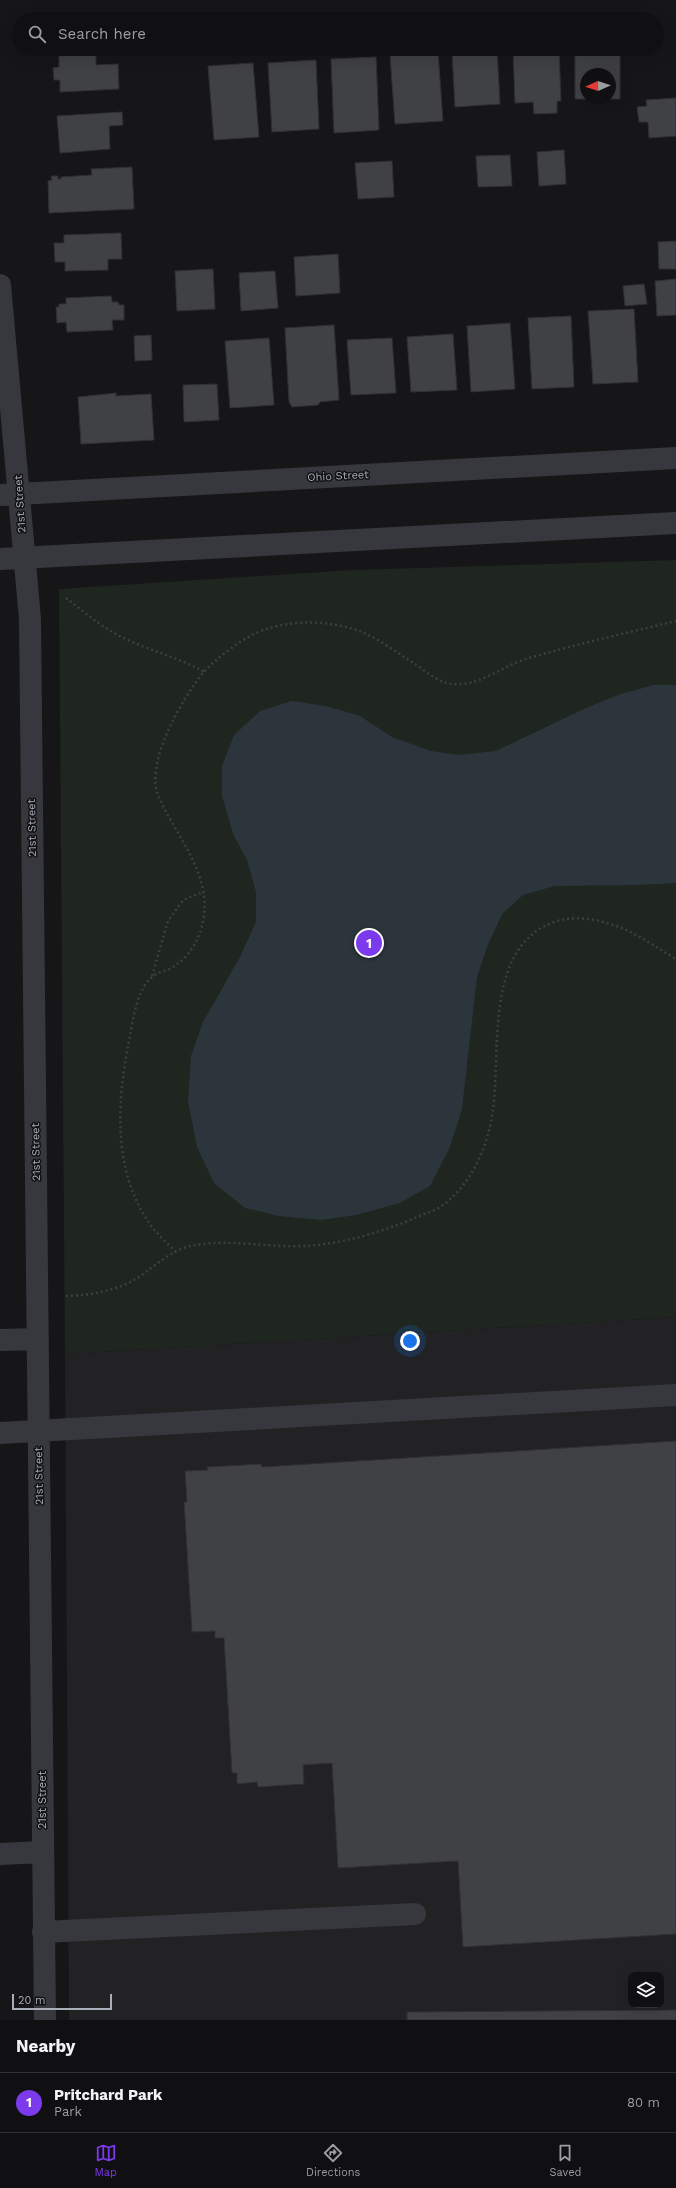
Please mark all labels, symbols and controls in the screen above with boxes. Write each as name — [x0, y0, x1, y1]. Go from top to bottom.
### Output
search box — [12, 12, 664, 56]
icon: search — [26, 23, 48, 45]
text: Search here — [58, 25, 146, 43]
north arrow — [580, 68, 616, 104]
street label: Ohio Street — [307, 468, 369, 484]
street label: 21st Street — [11, 474, 29, 533]
street label: 21st Street — [25, 799, 39, 857]
pin: 1 — [356, 928, 382, 958]
street label: 21st Street — [29, 1123, 43, 1181]
your location — [400, 1331, 420, 1351]
street label: 21st Street — [32, 1447, 46, 1505]
street label: 21st Street — [36, 1771, 49, 1829]
map controls — [628, 1972, 664, 2008]
button: layers — [628, 1972, 664, 2008]
scale bar — [12, 1992, 112, 2011]
text: 20 m — [18, 1994, 46, 2007]
text: Nearby — [16, 2036, 75, 2056]
text: Pritchard Park — [54, 2086, 162, 2104]
text: 1 — [26, 2095, 32, 2110]
text: 80 m — [627, 2095, 660, 2110]
text: Park — [54, 2104, 82, 2119]
tab: Map — [95, 2142, 117, 2179]
tab: Directions — [306, 2142, 360, 2179]
tab: Saved — [549, 2142, 581, 2179]

